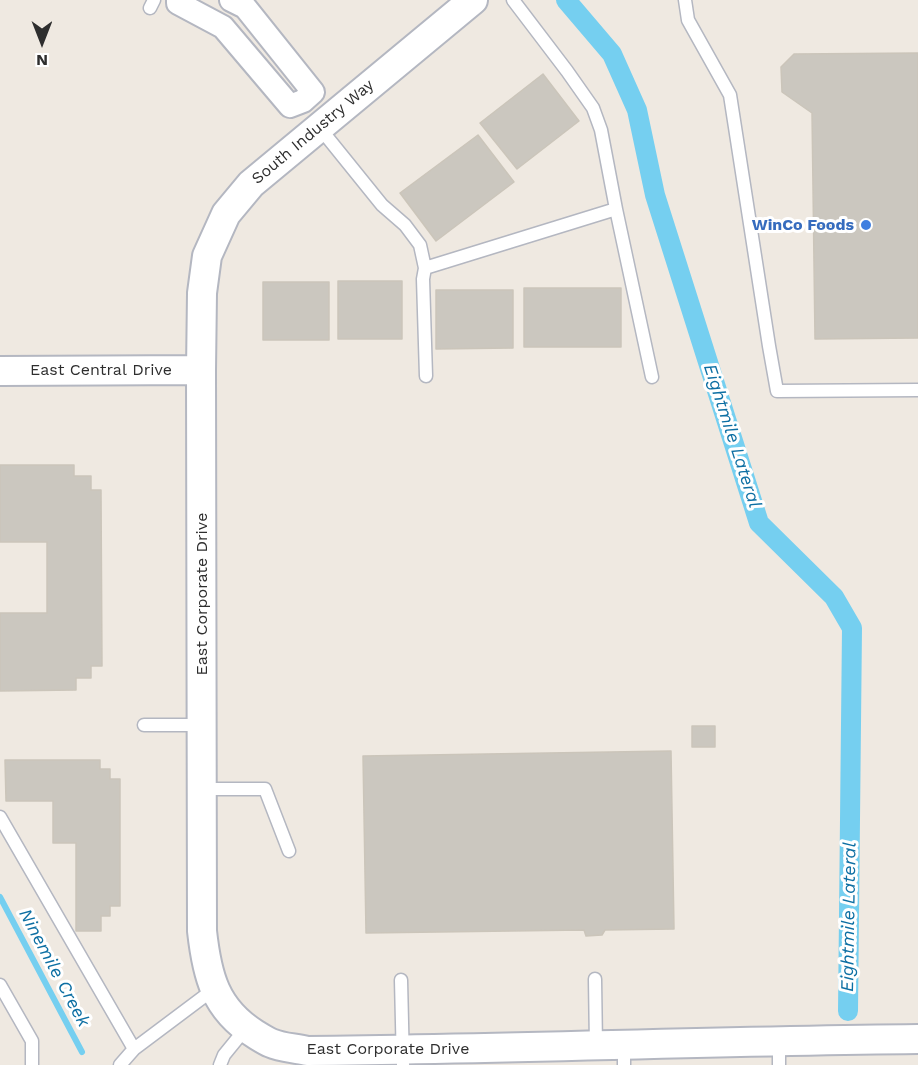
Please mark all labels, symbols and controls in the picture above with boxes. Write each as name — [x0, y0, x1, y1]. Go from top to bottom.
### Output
north arrow — [12, 12, 72, 72]
text: N — [36, 51, 48, 70]
street label: South Industry Way — [248, 75, 378, 189]
place label: WinCo Foods — [752, 215, 854, 235]
marker: WinCo Foods — [859, 218, 873, 232]
street label: East Central Drive — [30, 360, 172, 380]
water label: Eightmile Lateral — [699, 361, 765, 511]
street label: East Corporate Drive — [192, 513, 212, 675]
water label: Eightmile Lateral — [837, 842, 861, 992]
water label: Ninemile Creek — [14, 905, 94, 1031]
street label: East Corporate Drive — [307, 1039, 469, 1059]

